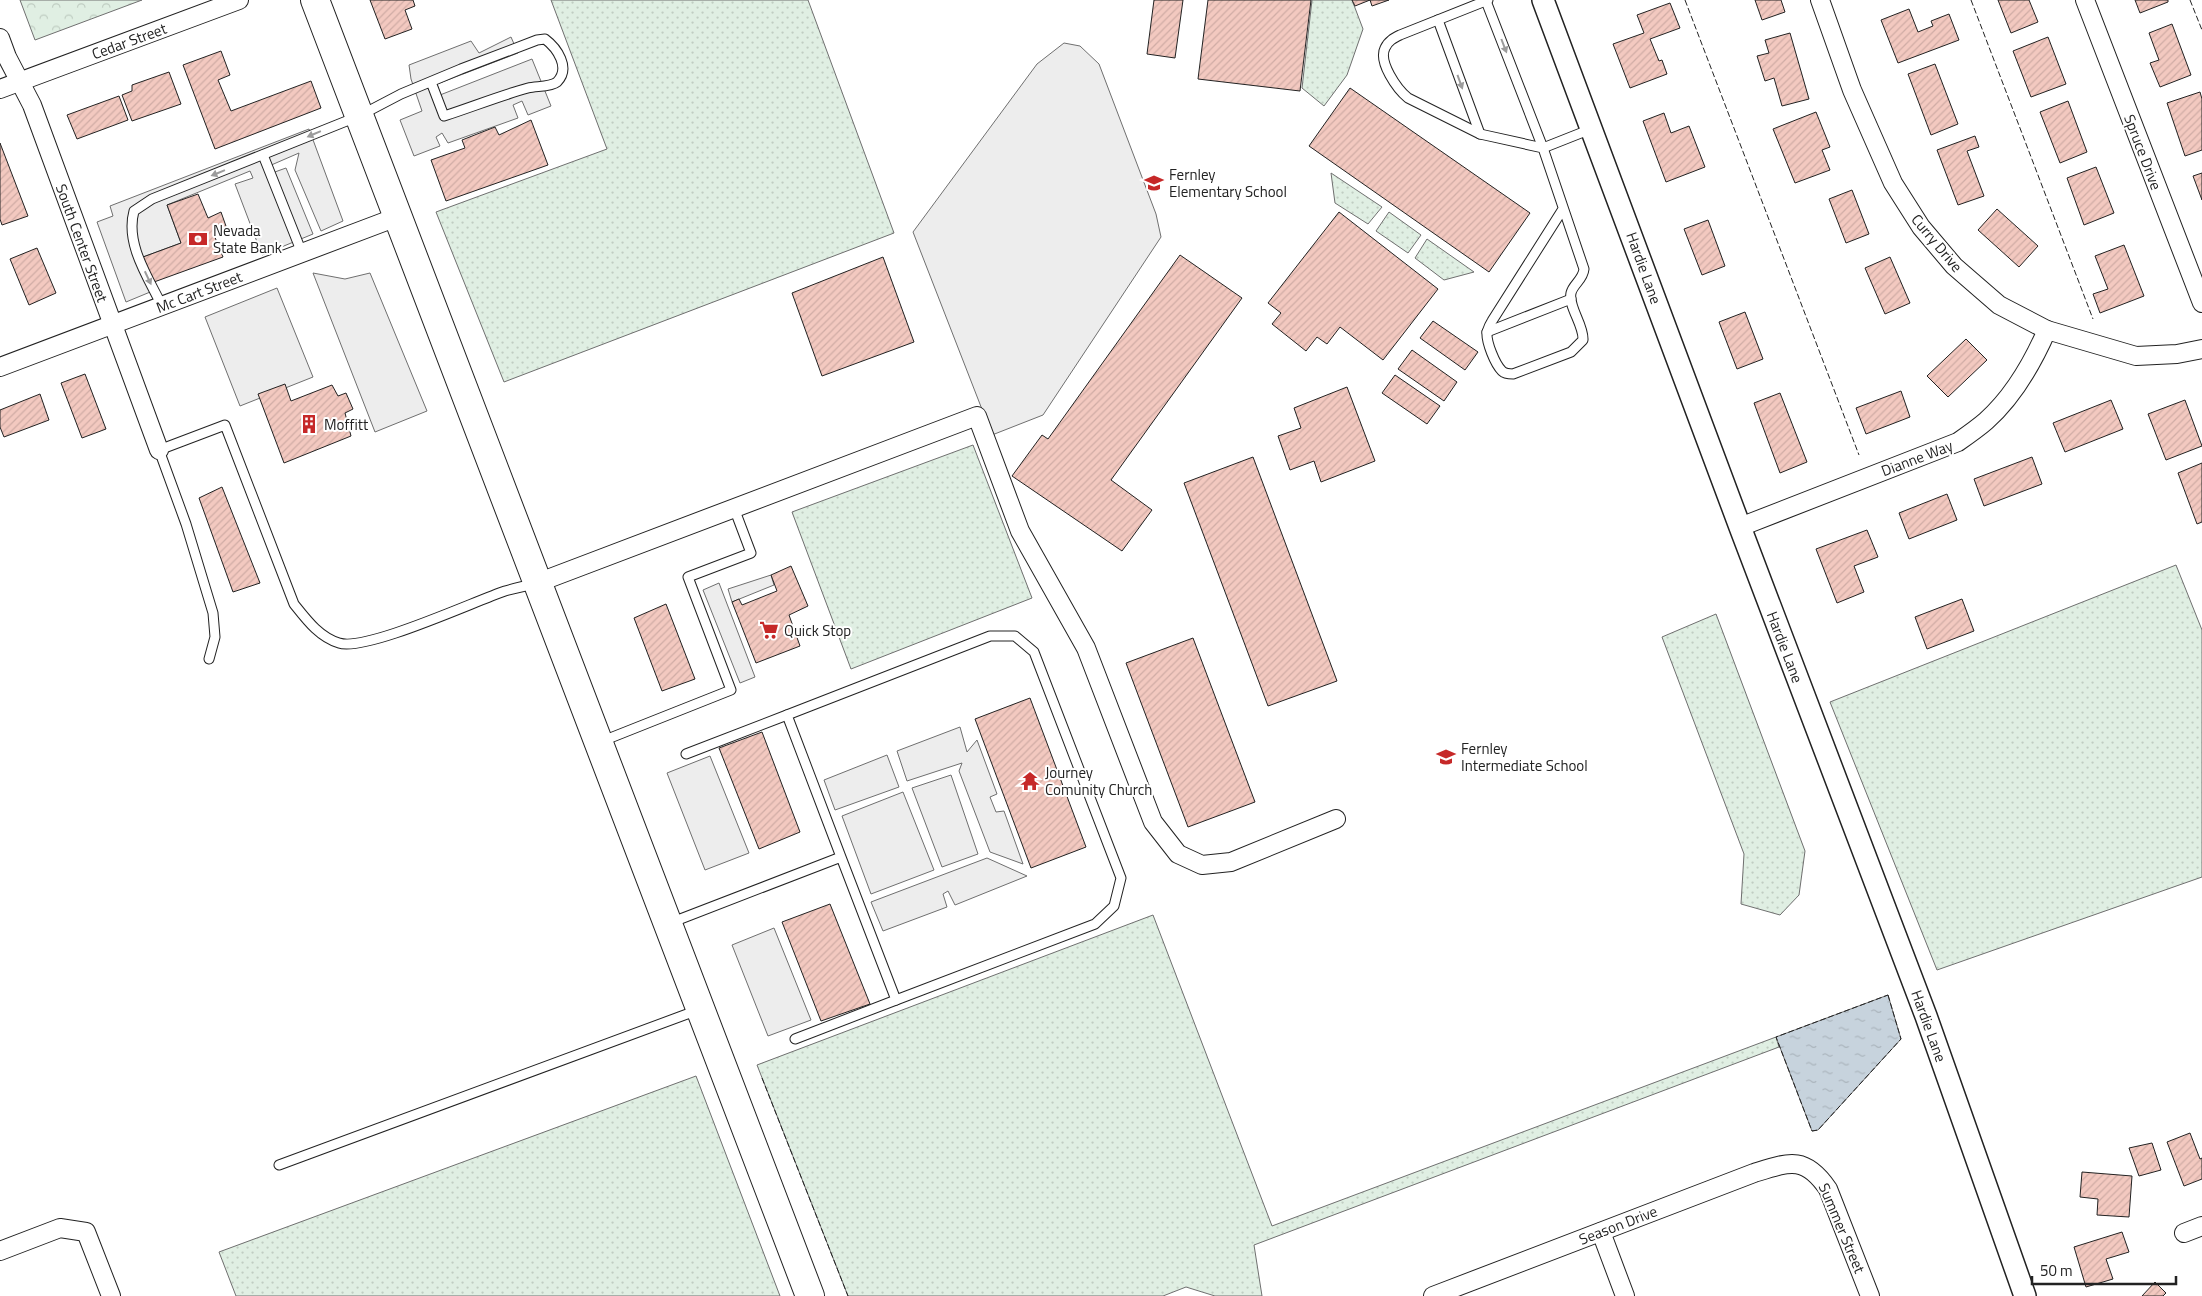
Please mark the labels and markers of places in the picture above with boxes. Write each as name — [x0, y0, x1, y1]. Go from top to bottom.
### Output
place label: Fernley Elementary School — [1169, 163, 1287, 203]
school or university icon: Fernley Elementary School — [1143, 172, 1165, 194]
place label: Nevada State Bank — [213, 219, 282, 259]
bank icon: Nevada State Bank — [187, 228, 209, 250]
building icon: Moffitt — [298, 413, 320, 435]
place label: Moffitt — [324, 413, 369, 436]
supermarket icon: Quick Stop — [758, 619, 780, 641]
place label: Quick Stop — [784, 619, 851, 642]
place label: Fernley Intermediate School — [1461, 737, 1588, 777]
school or university icon: Fernley Intermediate School — [1435, 746, 1457, 768]
place label: Journey Comunity Church — [1045, 761, 1152, 801]
temple icon: Journey Comunity Church — [1019, 770, 1041, 792]

